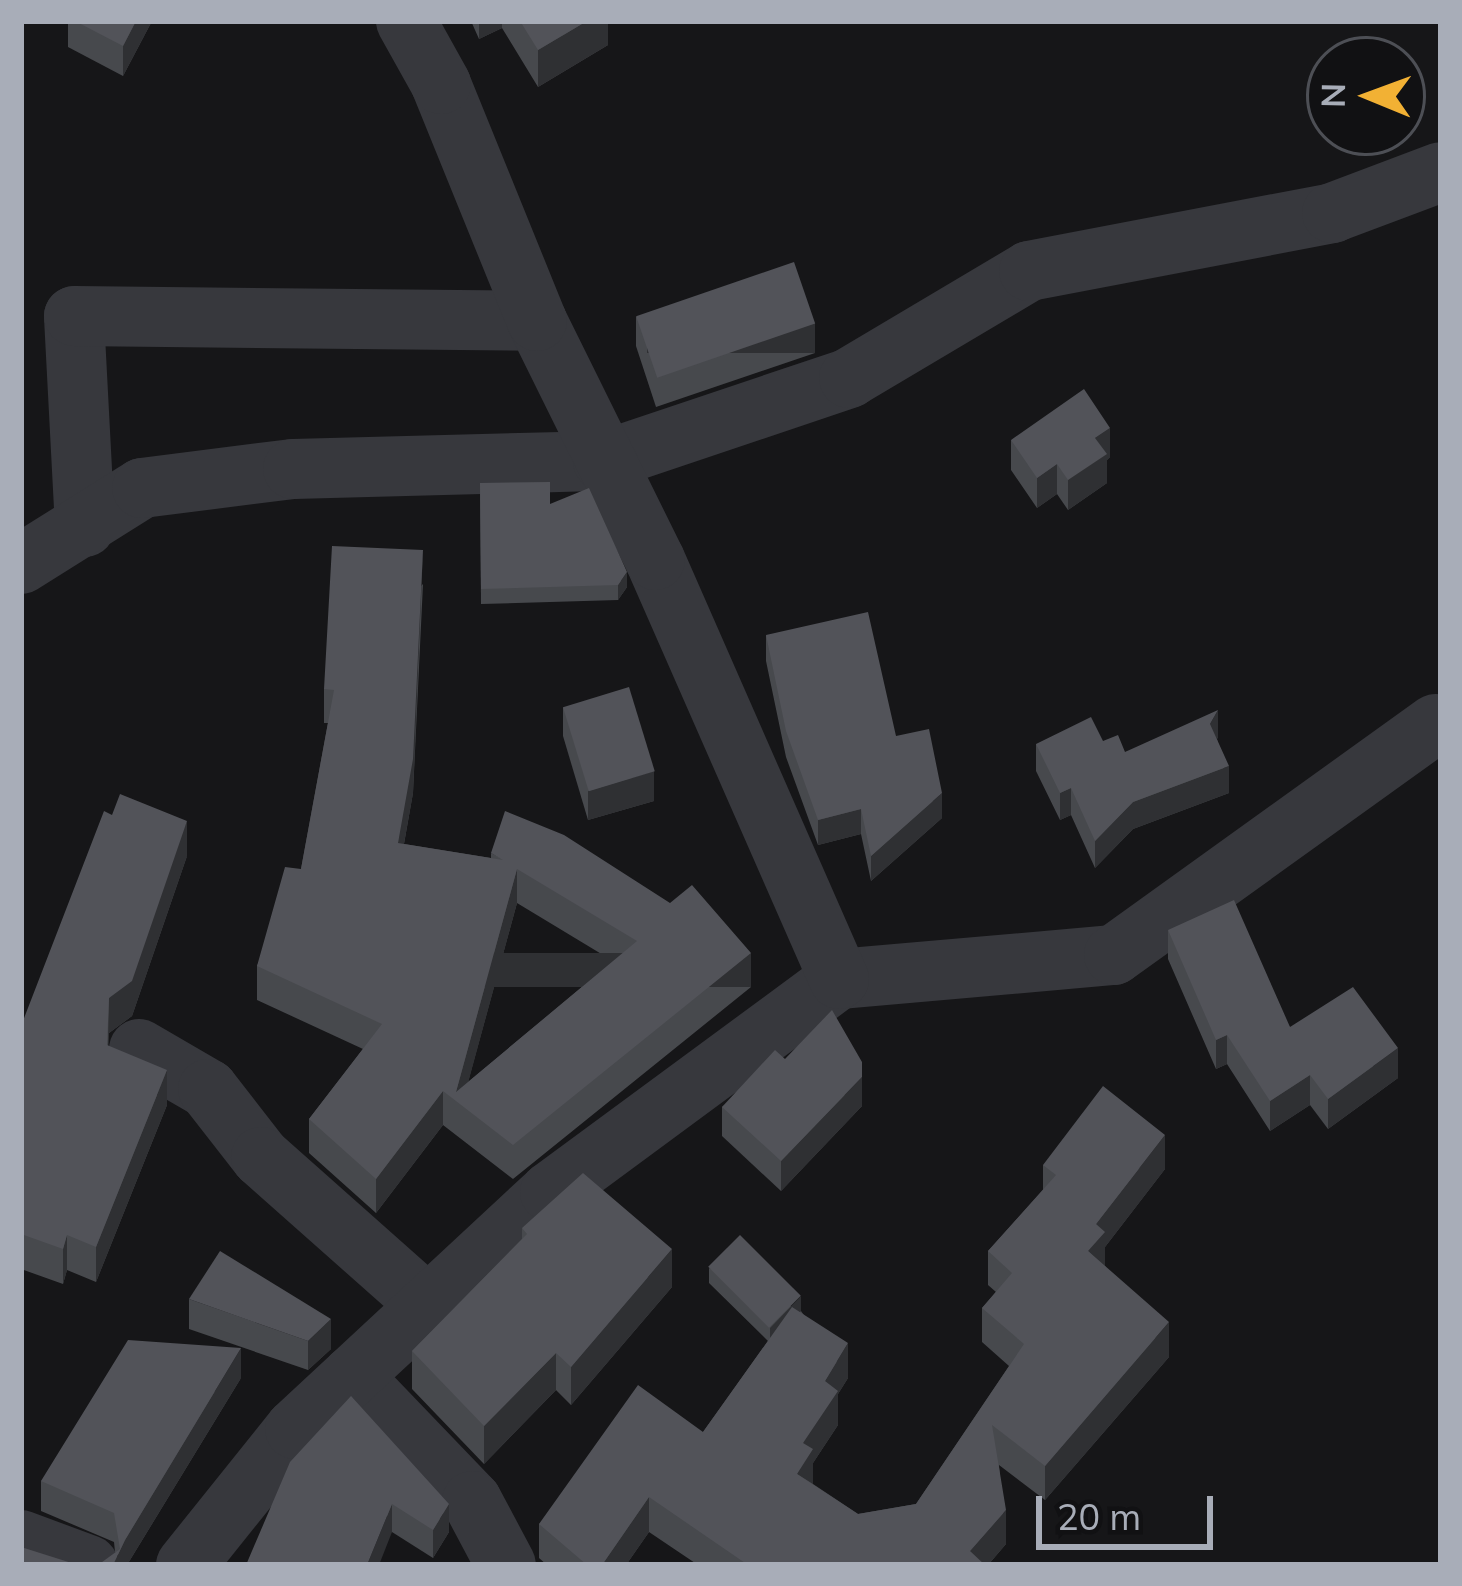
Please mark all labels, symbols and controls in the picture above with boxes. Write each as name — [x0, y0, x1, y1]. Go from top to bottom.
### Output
north arrow — [1306, 36, 1426, 156]
text: N — [1312, 83, 1353, 108]
scale bar — [1042, 1472, 1219, 1546]
text: 20 m — [1057, 1494, 1141, 1539]

